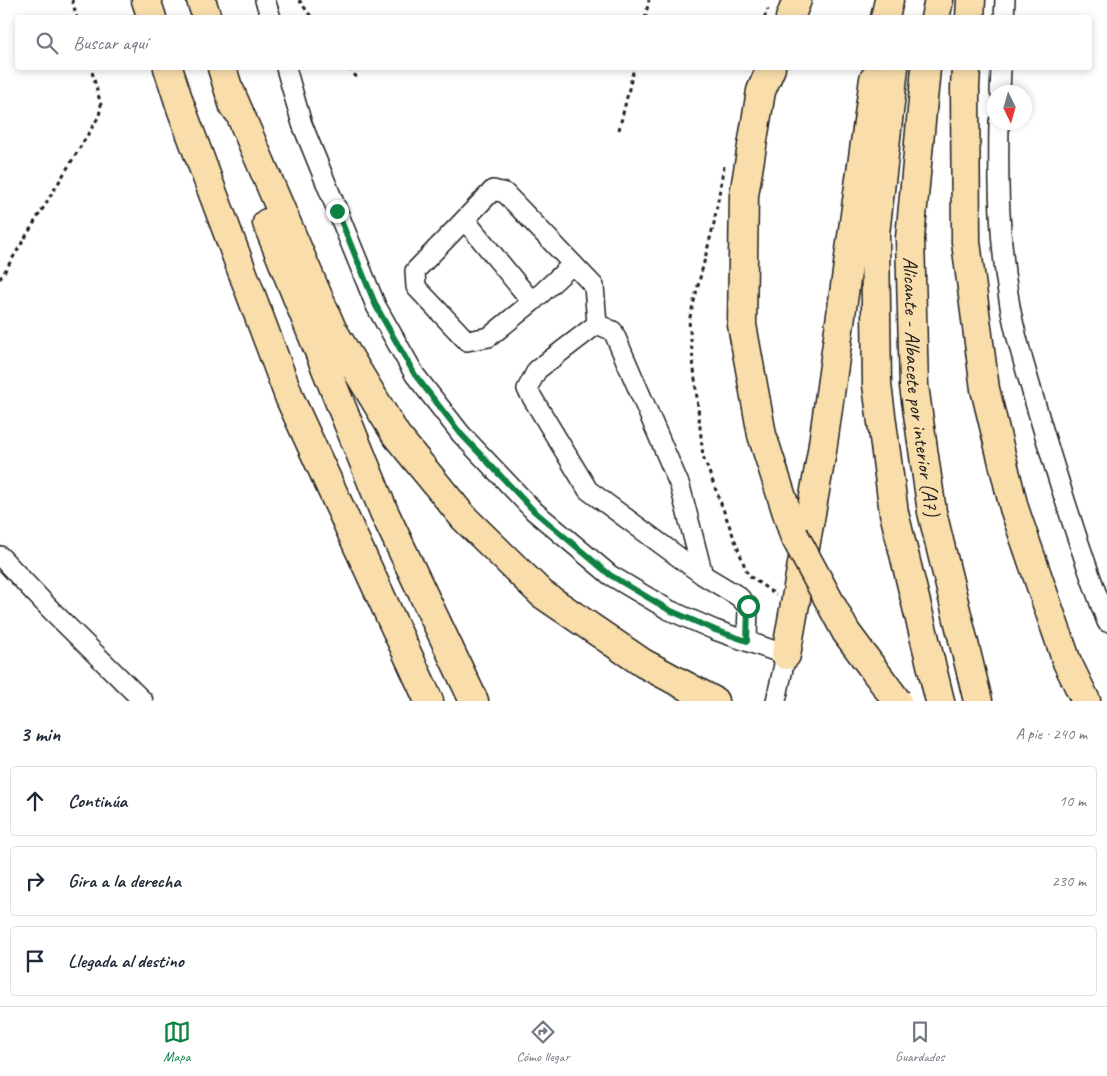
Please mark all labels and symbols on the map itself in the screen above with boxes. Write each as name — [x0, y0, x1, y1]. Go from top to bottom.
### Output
north arrow — [987, 85, 1032, 130]
route end — [326, 200, 349, 223]
street label: Alicante - Albacete por interior (A7) — [898, 257, 946, 520]
route start — [737, 595, 760, 618]

